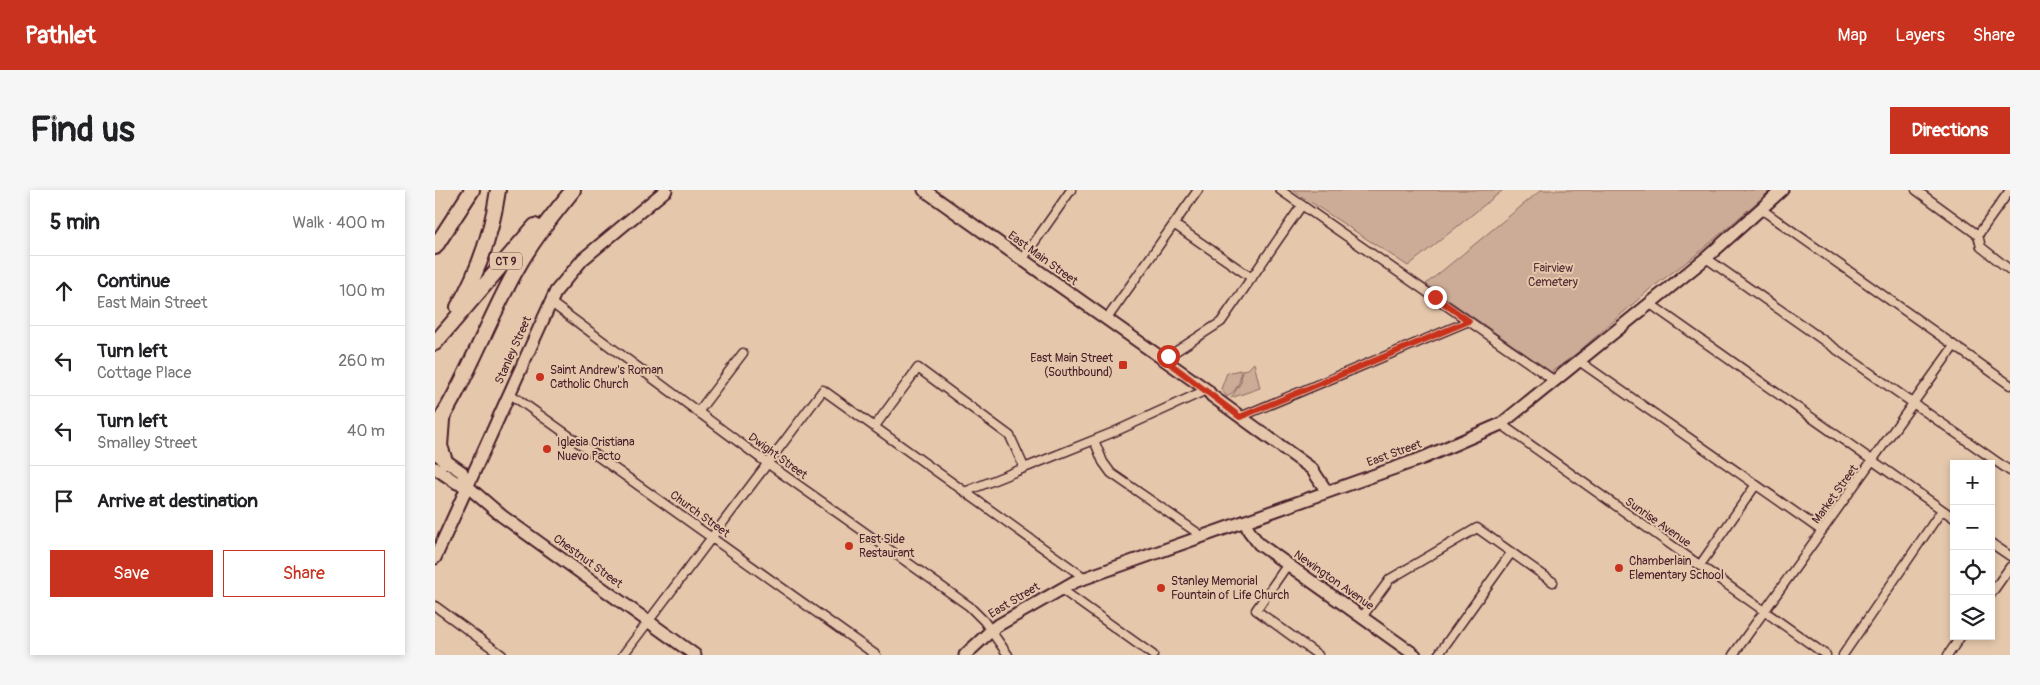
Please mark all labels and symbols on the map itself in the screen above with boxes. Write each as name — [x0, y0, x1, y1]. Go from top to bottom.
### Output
street label: East Main Street — [1005, 228, 1081, 289]
road number: CT 9 — [490, 252, 522, 270]
park label: Fairview Cemetery — [1528, 261, 1578, 290]
route end — [1424, 286, 1447, 309]
street label: Stanley Street — [492, 314, 535, 387]
route start — [1157, 345, 1180, 368]
place label: East Main Street (Southbound) — [1030, 351, 1113, 380]
marker: East Main Street (Southbound) — [1117, 359, 1129, 371]
place label: Saint Andrew's Roman Catholic Church — [550, 363, 663, 392]
marker: Saint Andrew's Roman Catholic Church — [534, 371, 546, 383]
street label: Dwight Street — [745, 430, 810, 483]
place label: Iglesia Cristiana Nuevo Pacto — [557, 435, 635, 464]
street label: East Street — [1365, 437, 1424, 470]
marker: Iglesia Cristiana Nuevo Pacto — [541, 443, 553, 455]
street label: Market Street — [1809, 462, 1862, 527]
street label: Church Street — [667, 488, 733, 541]
street label: Sunrise Avenue — [1622, 494, 1694, 551]
street label: Chestnut Street — [550, 531, 625, 592]
place label: East Side Restaurant — [859, 532, 915, 561]
marker: East Side Restaurant — [843, 540, 855, 552]
street label: Newington Avenue — [1291, 547, 1377, 614]
place label: Chamberlain Elementary School — [1629, 554, 1724, 583]
marker: Chamberlain Elementary School — [1613, 562, 1625, 574]
place label: Stanley Memorial Fountain of Life Church — [1171, 574, 1290, 603]
street label: East Street — [986, 579, 1043, 622]
marker: Stanley Memorial Fountain of Life Church — [1155, 582, 1167, 594]

